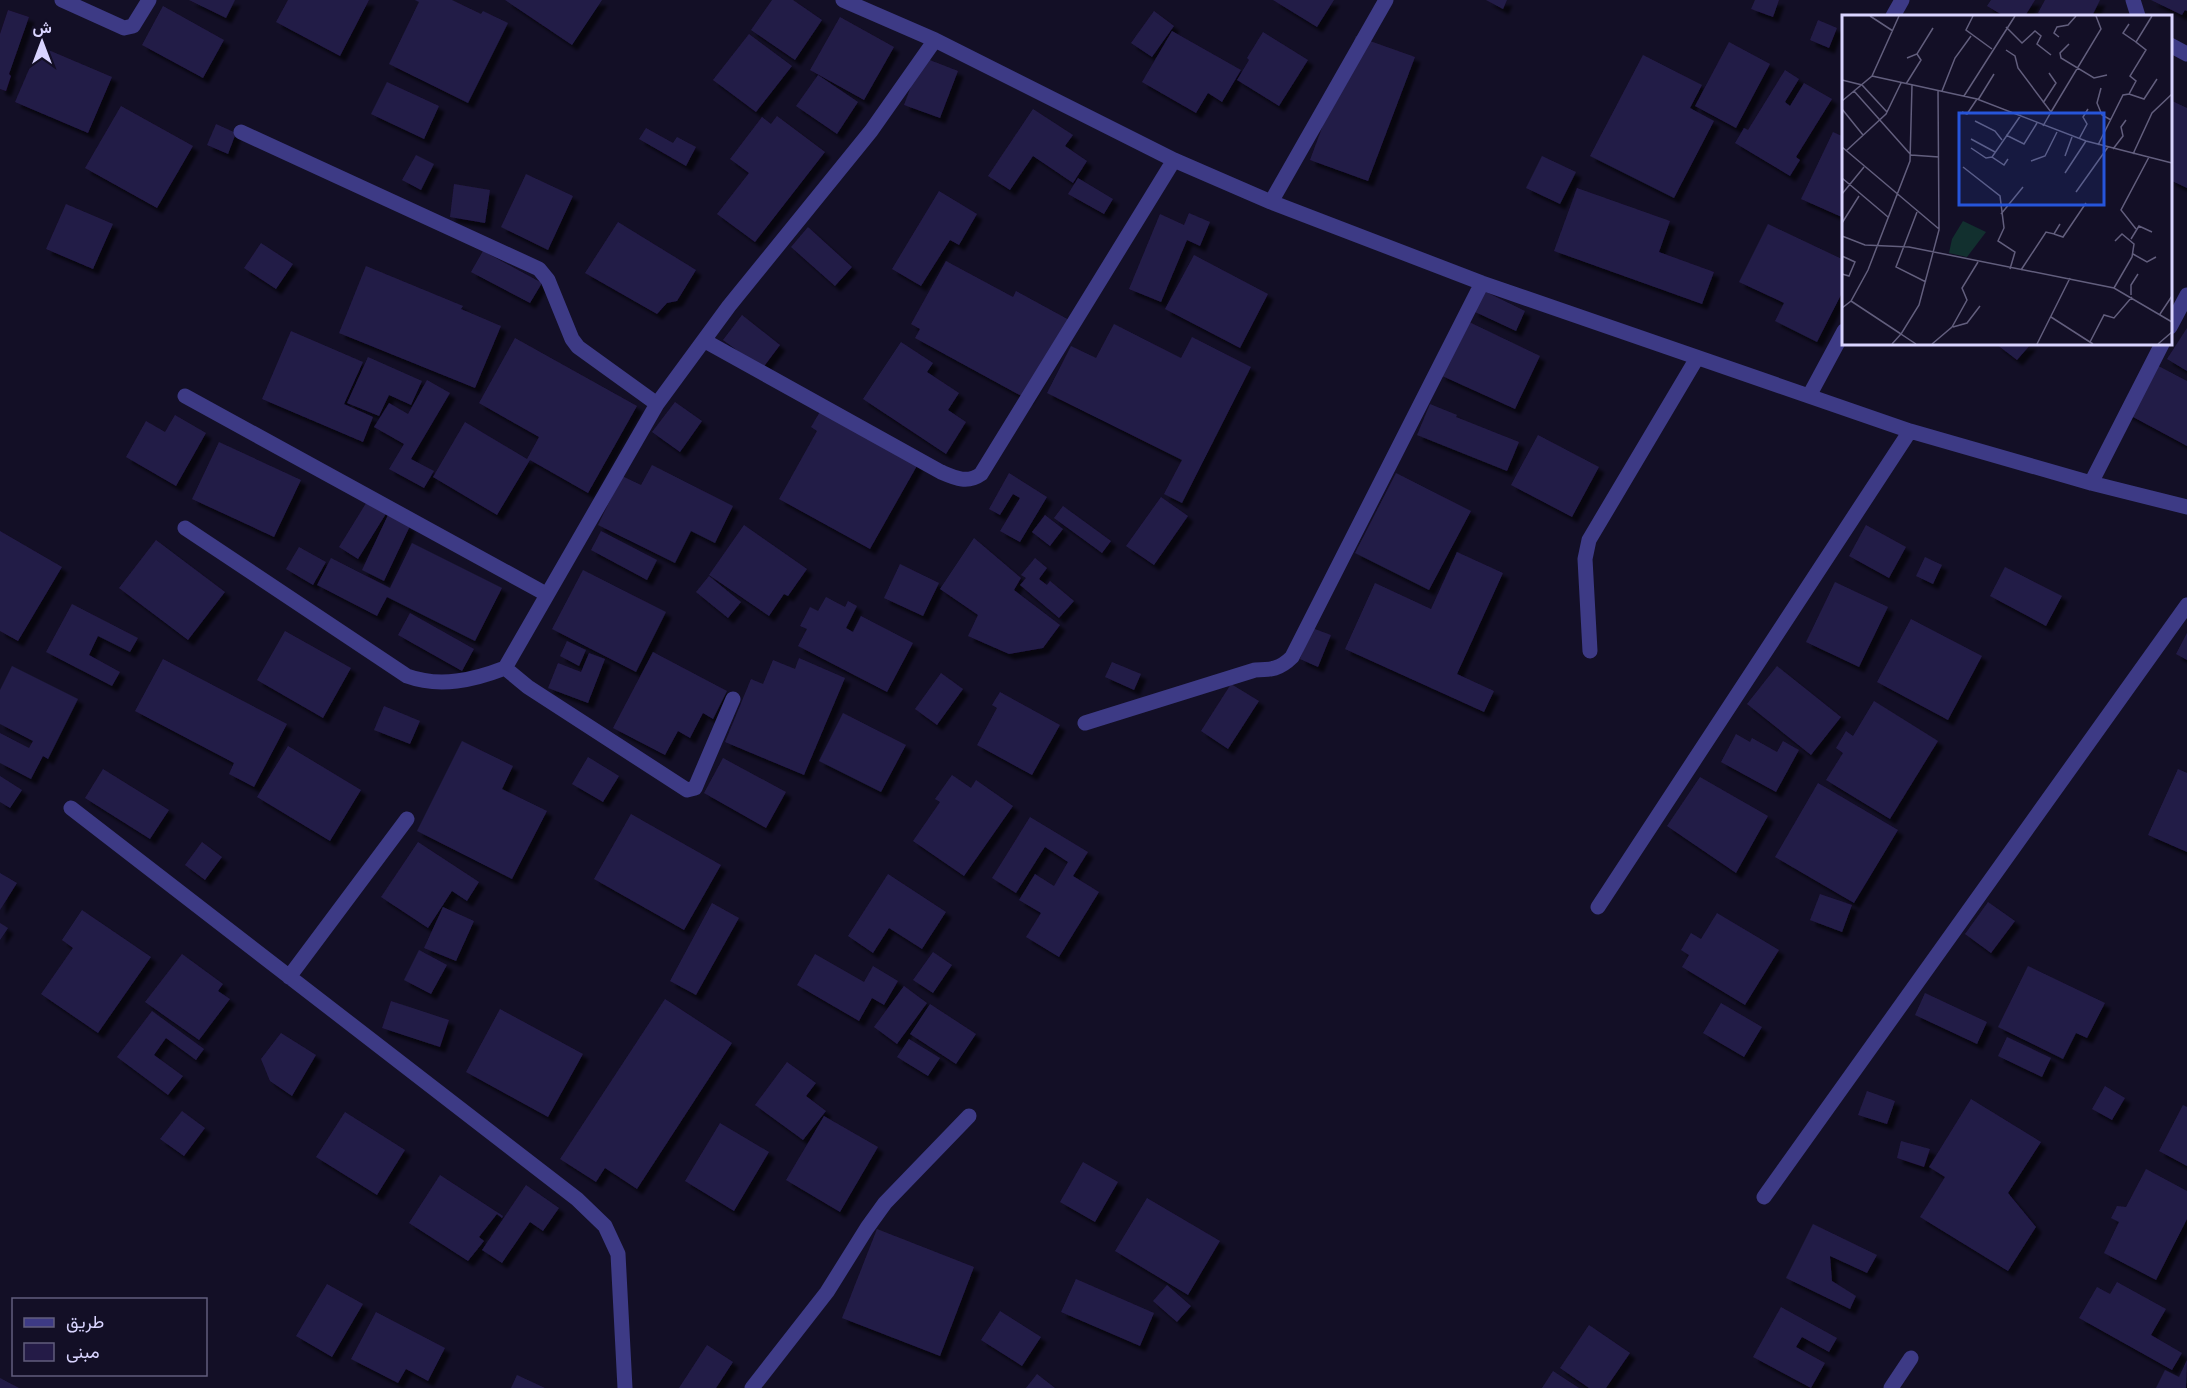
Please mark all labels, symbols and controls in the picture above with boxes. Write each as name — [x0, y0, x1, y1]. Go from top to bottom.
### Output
north arrow — [12, 12, 72, 72]
inset map — [1842, 15, 2172, 345]
text: ش — [32, 19, 52, 37]
legend — [12, 1298, 207, 1376]
text: طريق — [66, 1312, 104, 1333]
text: مبنى — [66, 1342, 100, 1363]

